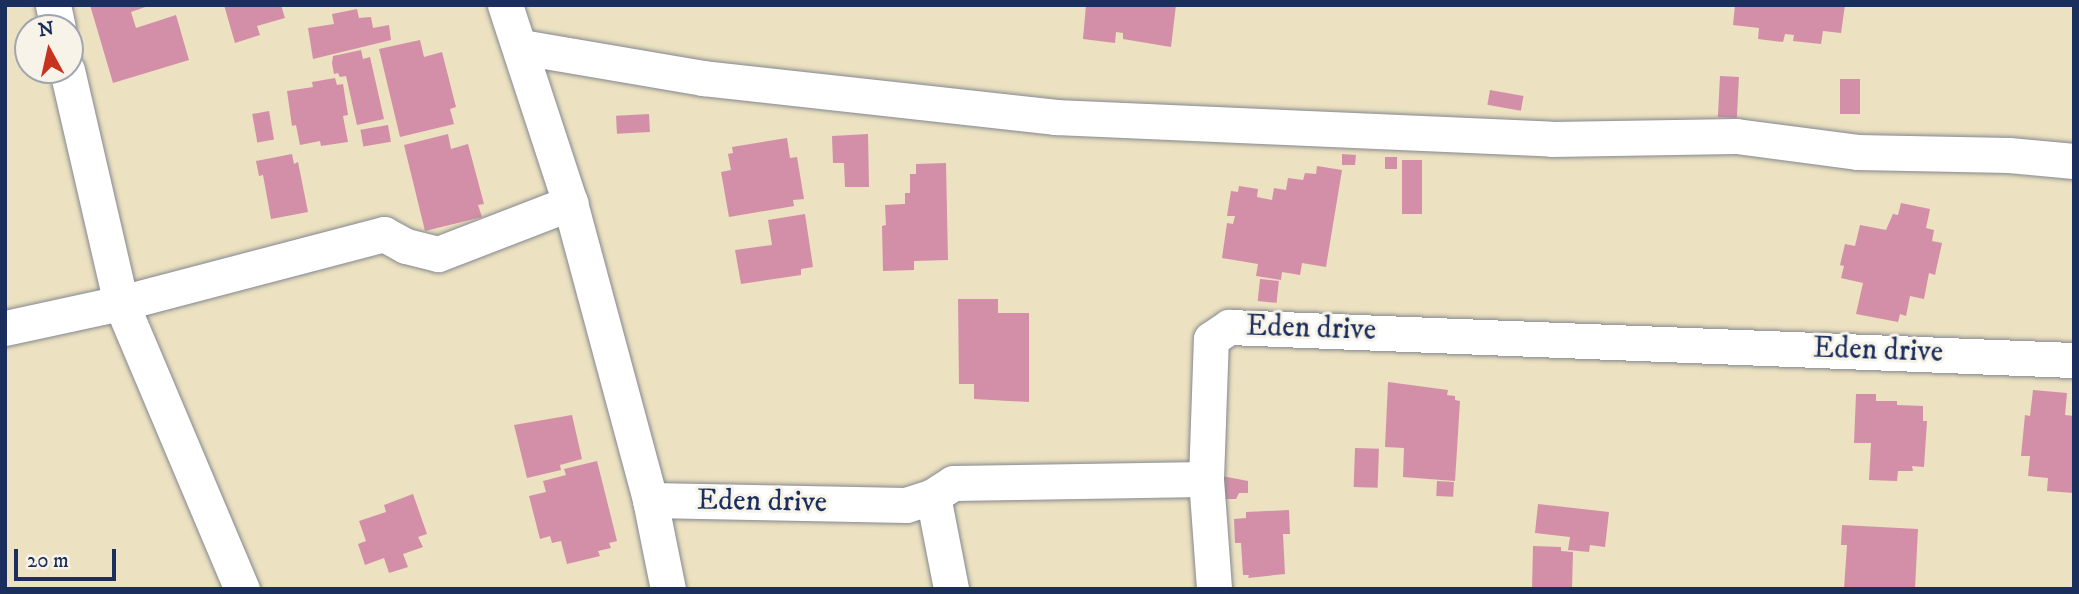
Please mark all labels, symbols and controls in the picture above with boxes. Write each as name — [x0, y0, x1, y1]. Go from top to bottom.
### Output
north arrow — [14, 14, 84, 84]
text: N — [37, 17, 56, 42]
street label: Eden drive — [1245, 309, 1377, 349]
street label: Eden drive — [1812, 331, 1944, 371]
street label: Eden drive — [697, 483, 827, 521]
scale bar — [18, 534, 119, 578]
text: 20 m — [27, 548, 69, 574]

